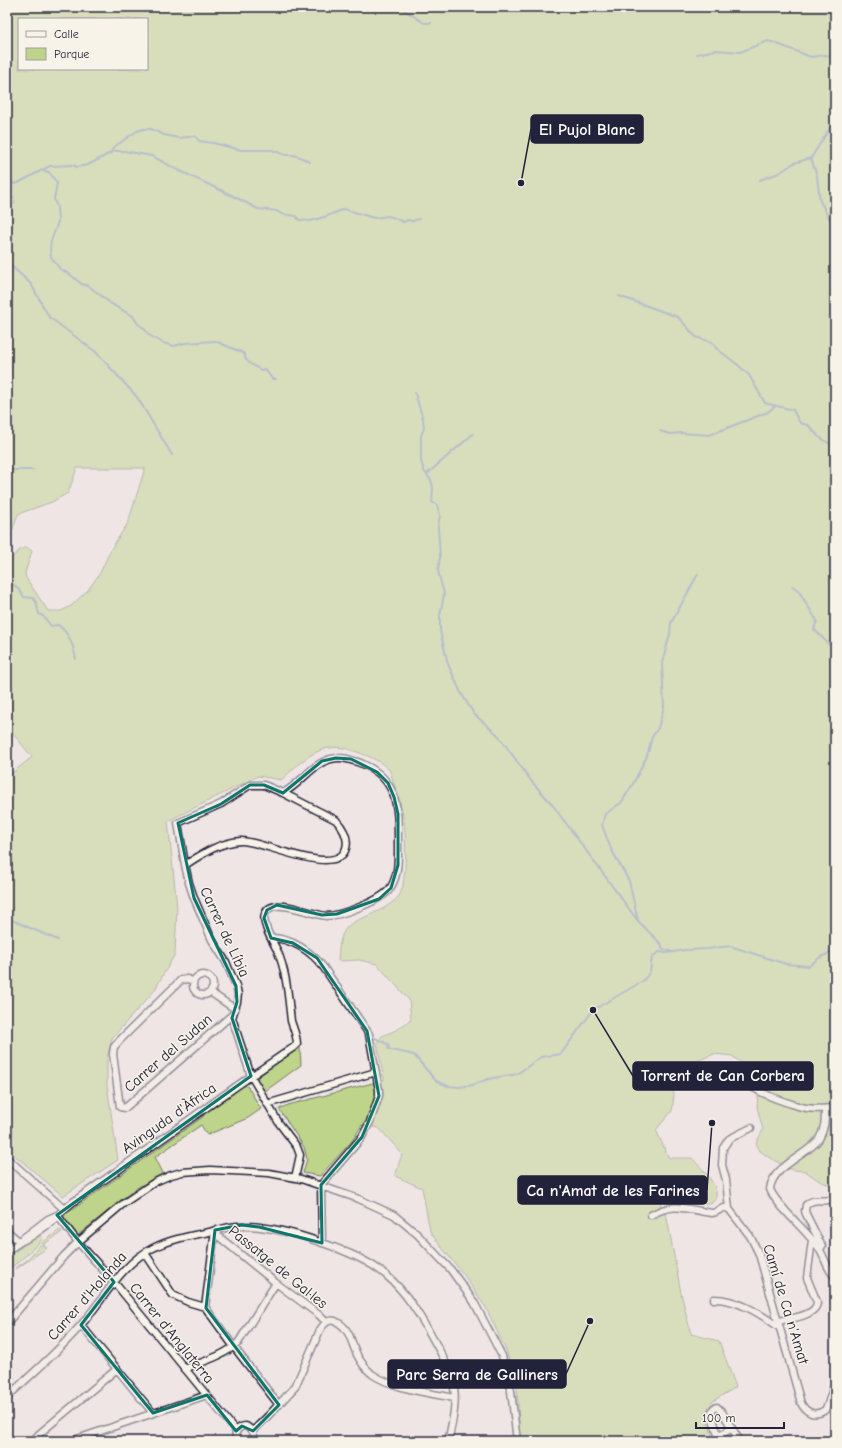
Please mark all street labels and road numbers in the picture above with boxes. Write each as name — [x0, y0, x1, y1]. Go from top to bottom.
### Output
street label: Carrer de Líbia — [196, 884, 254, 980]
street label: Carrer del Sudan — [120, 1010, 216, 1096]
street label: Avinguda d'Àfrica — [118, 1078, 220, 1157]
street label: Passatge de Gal·les — [225, 1222, 331, 1312]
street label: Camí de Ca n'Amat — [759, 1242, 813, 1367]
street label: Carrer d'Holanda — [44, 1248, 130, 1344]
street label: Carrer d'Anglaterra — [126, 1279, 218, 1387]

